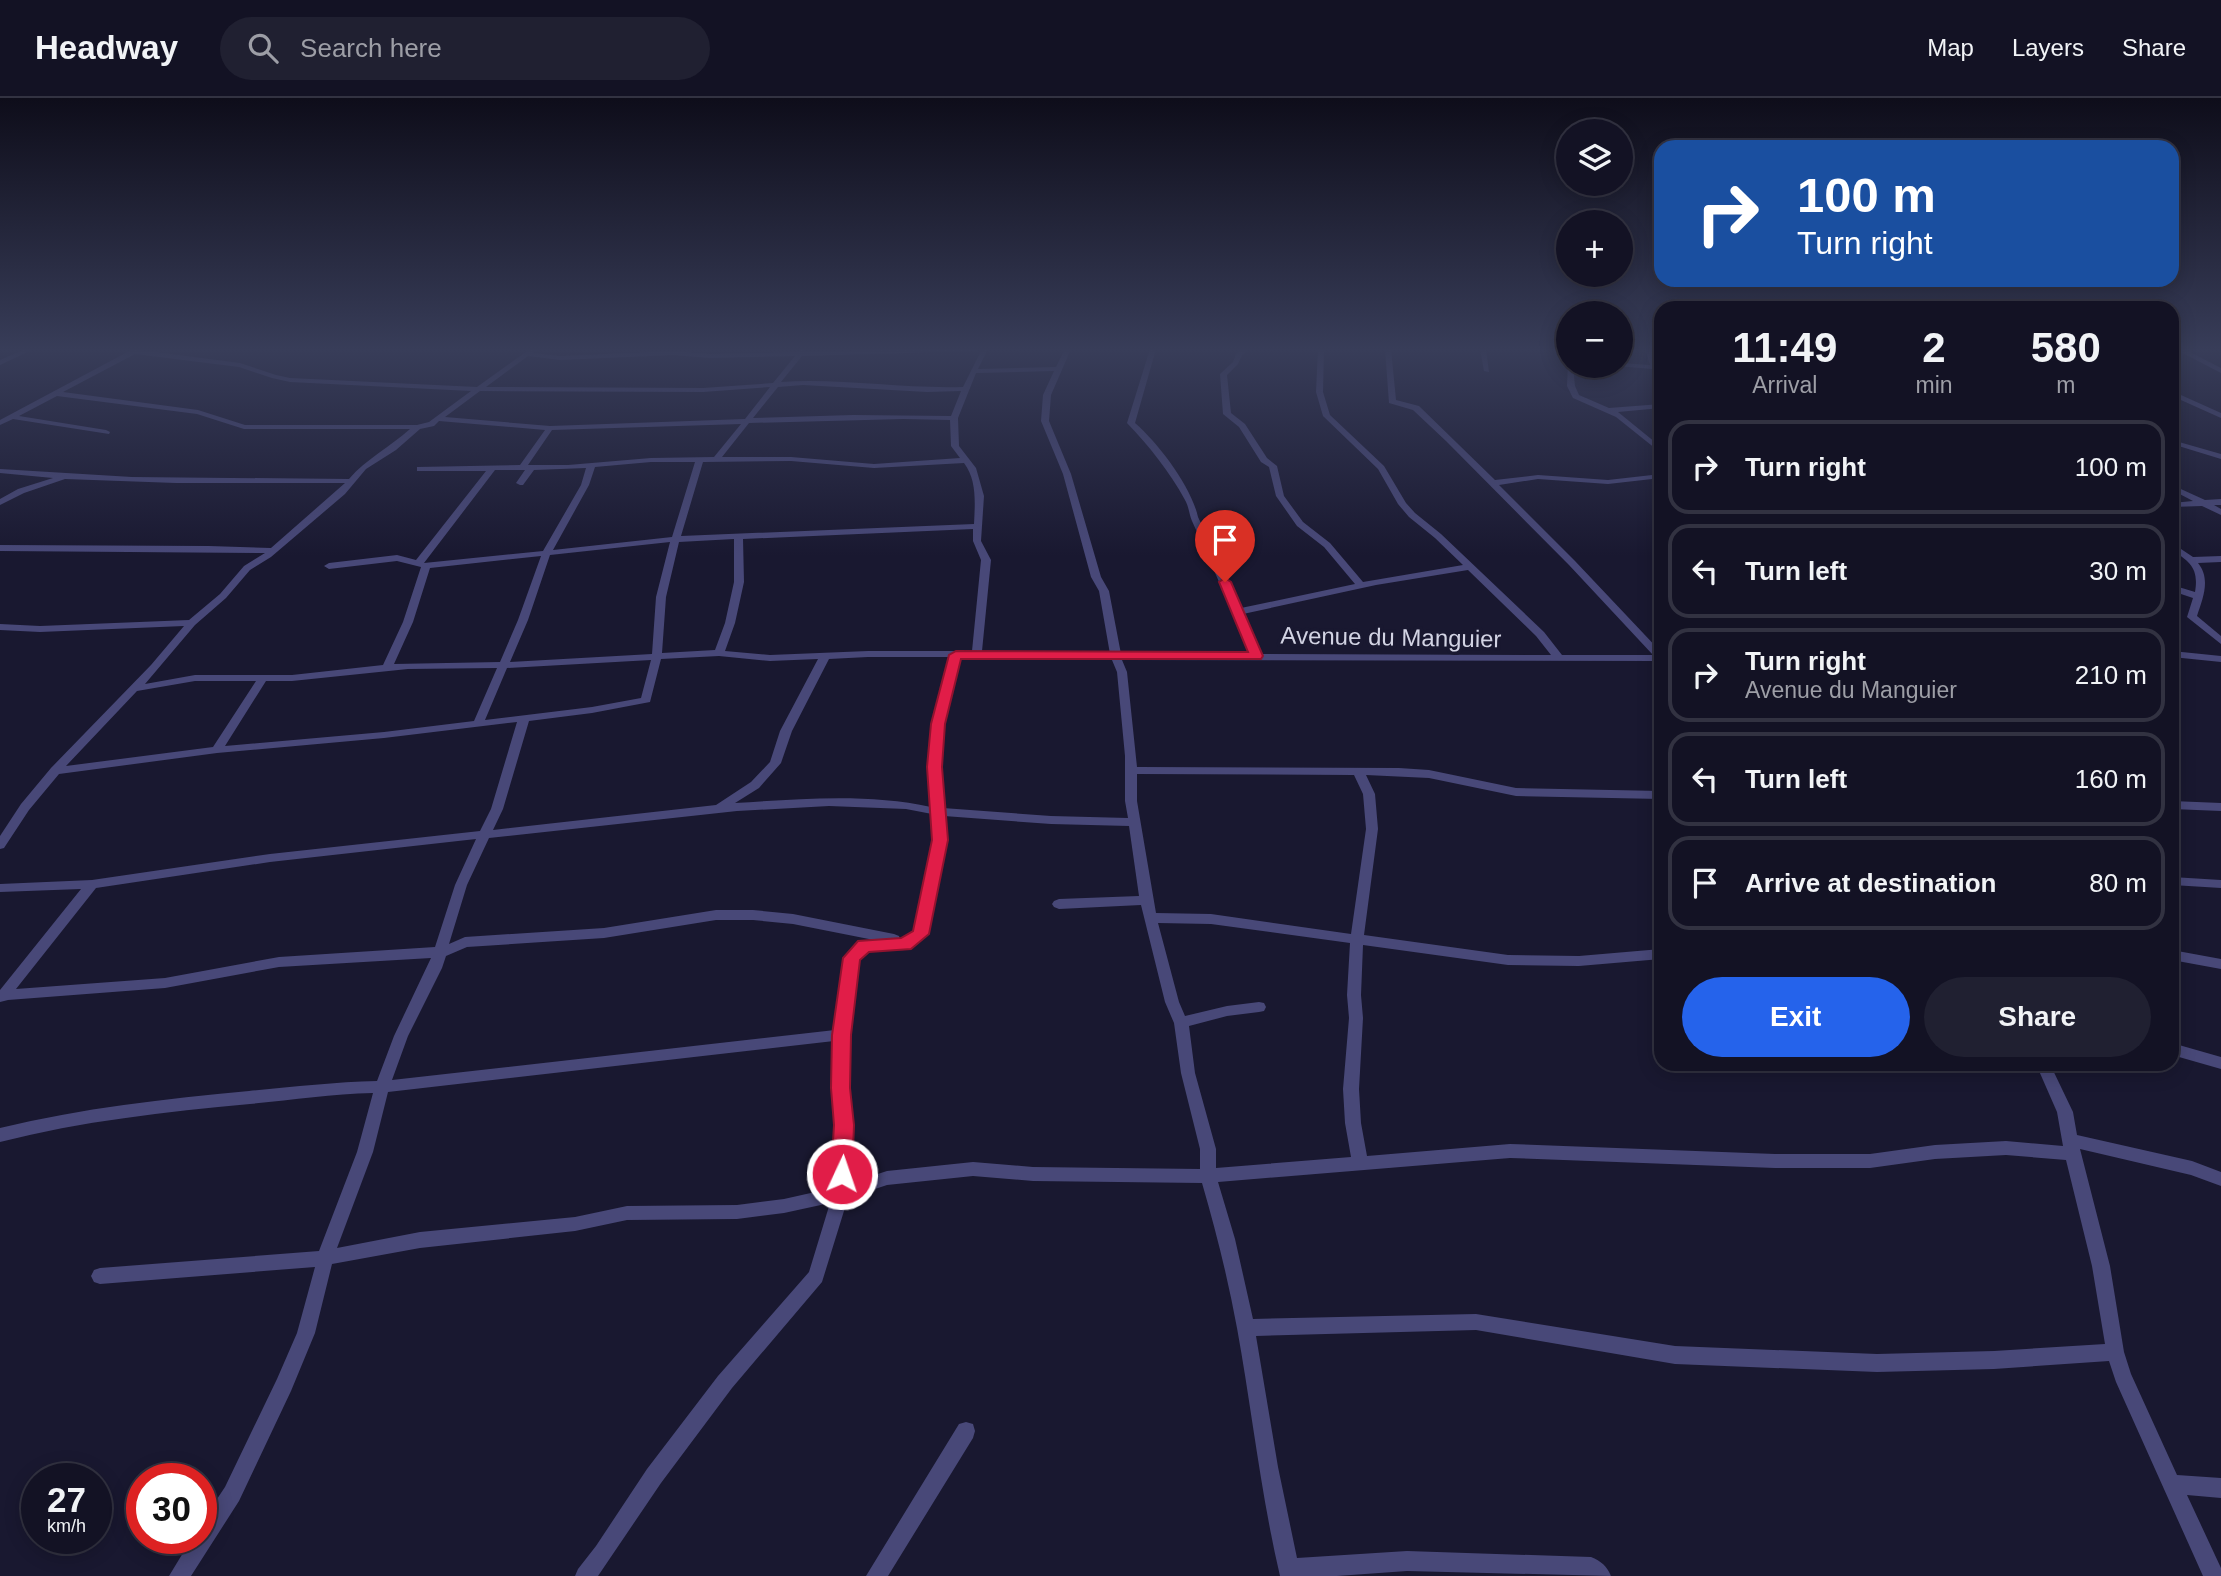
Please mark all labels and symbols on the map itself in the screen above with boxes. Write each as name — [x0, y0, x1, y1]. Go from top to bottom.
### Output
pin — [1195, 510, 1255, 582]
street label: Avenue du Manguier — [1280, 622, 1502, 652]
position arrow — [805, 1137, 879, 1211]
speed limit sign: 30 — [126, 1463, 217, 1554]

